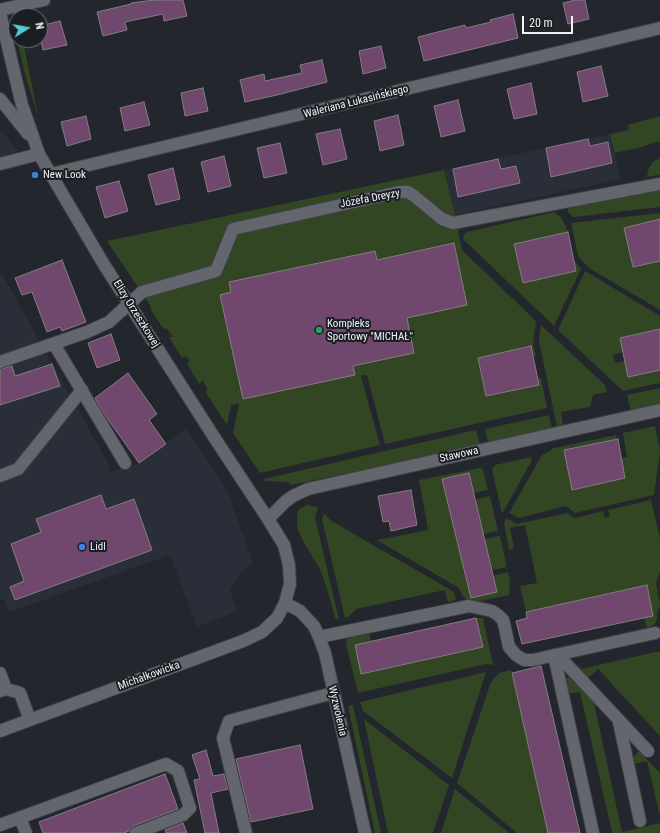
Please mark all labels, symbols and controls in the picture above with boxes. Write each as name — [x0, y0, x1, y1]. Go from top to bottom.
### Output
north arrow — [8, 8, 48, 48]
scale bar — [524, 8, 575, 34]
text: 20 m — [529, 16, 553, 30]
text: N — [32, 21, 46, 30]
street label: Waleriana Łukasińskiego — [302, 83, 410, 121]
place label: New Look — [43, 168, 86, 182]
marker: New Look — [30, 170, 40, 180]
street label: Józefa Dreyzy — [339, 187, 401, 211]
street label: Elizy Orzeszkowej — [110, 278, 162, 350]
place label: Kompleks Sportowy "MICHAŁ" — [327, 317, 413, 343]
marker: Kompleks Sportowy "MICHAŁ" — [314, 325, 324, 335]
street label: Stawowa — [438, 444, 480, 466]
place label: Lidl — [90, 540, 106, 554]
marker: Lidl — [77, 542, 87, 552]
street label: Michałkowicka — [116, 659, 182, 693]
street label: Wyzwolenia — [325, 685, 349, 737]

